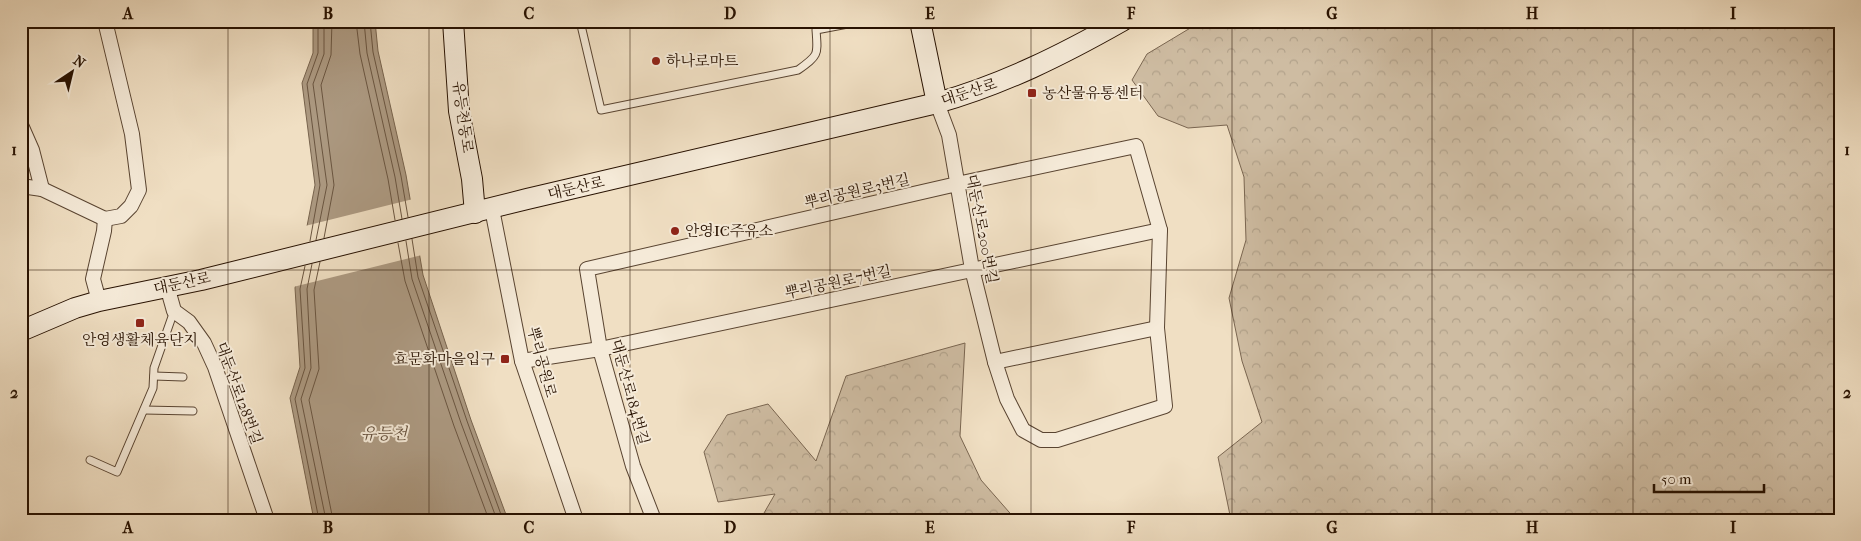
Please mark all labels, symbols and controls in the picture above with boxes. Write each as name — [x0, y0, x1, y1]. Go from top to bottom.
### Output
text: A — [122, 4, 134, 23]
text: B — [323, 4, 333, 23]
text: C — [524, 4, 535, 23]
text: D — [724, 4, 736, 23]
text: E — [925, 4, 935, 23]
text: F — [1126, 4, 1136, 23]
text: G — [1326, 4, 1338, 23]
text: H — [1526, 4, 1539, 23]
text: I — [1730, 4, 1737, 23]
north arrow — [48, 48, 98, 98]
text: N — [70, 52, 89, 72]
place label: 하나로마트 — [666, 52, 739, 70]
marker: 하나로마트 — [650, 55, 662, 67]
street label: 대둔산로 — [939, 74, 1000, 110]
street label: 유등천동로 — [449, 80, 477, 155]
place label: 농산물유통센터 — [1042, 84, 1143, 102]
marker: 농산물유통센터 — [1026, 87, 1038, 99]
text: 1 — [11, 140, 17, 159]
text: 1 — [1844, 140, 1850, 159]
street label: 뿌리공원로3번길 — [803, 170, 911, 212]
street label: 대둔산로 — [546, 173, 607, 203]
street label: 대둔산로200번길 — [963, 173, 1001, 285]
place label: 안영IC주유소 — [685, 222, 774, 240]
marker: 안영IC주유소 — [669, 225, 681, 237]
street label: 뿌리공원로7번길 — [783, 262, 893, 302]
street label: 대둔산로 — [152, 268, 213, 298]
marker: 안영생활체육단지 — [134, 317, 146, 329]
street label: 뿌리공원로 — [524, 325, 560, 400]
place label: 안영생활체육단지 — [82, 331, 198, 349]
street label: 대둔산로184번길 — [607, 337, 653, 447]
street label: 대둔산로128번길 — [212, 339, 266, 447]
place label: 효문화마을입구 — [394, 350, 496, 368]
marker: 효문화마을입구 — [499, 353, 511, 365]
text: 2 — [10, 383, 18, 402]
text: 2 — [1843, 383, 1851, 402]
water label: 유등천 — [361, 424, 409, 443]
scale bar — [1654, 461, 1764, 493]
text: 50 m — [1661, 470, 1692, 488]
text: A — [122, 518, 134, 537]
text: B — [323, 518, 333, 537]
text: C — [524, 518, 535, 537]
text: D — [724, 518, 736, 537]
text: E — [925, 518, 935, 537]
text: F — [1126, 518, 1136, 537]
text: G — [1326, 518, 1338, 537]
text: H — [1526, 518, 1539, 537]
text: I — [1730, 518, 1737, 537]

